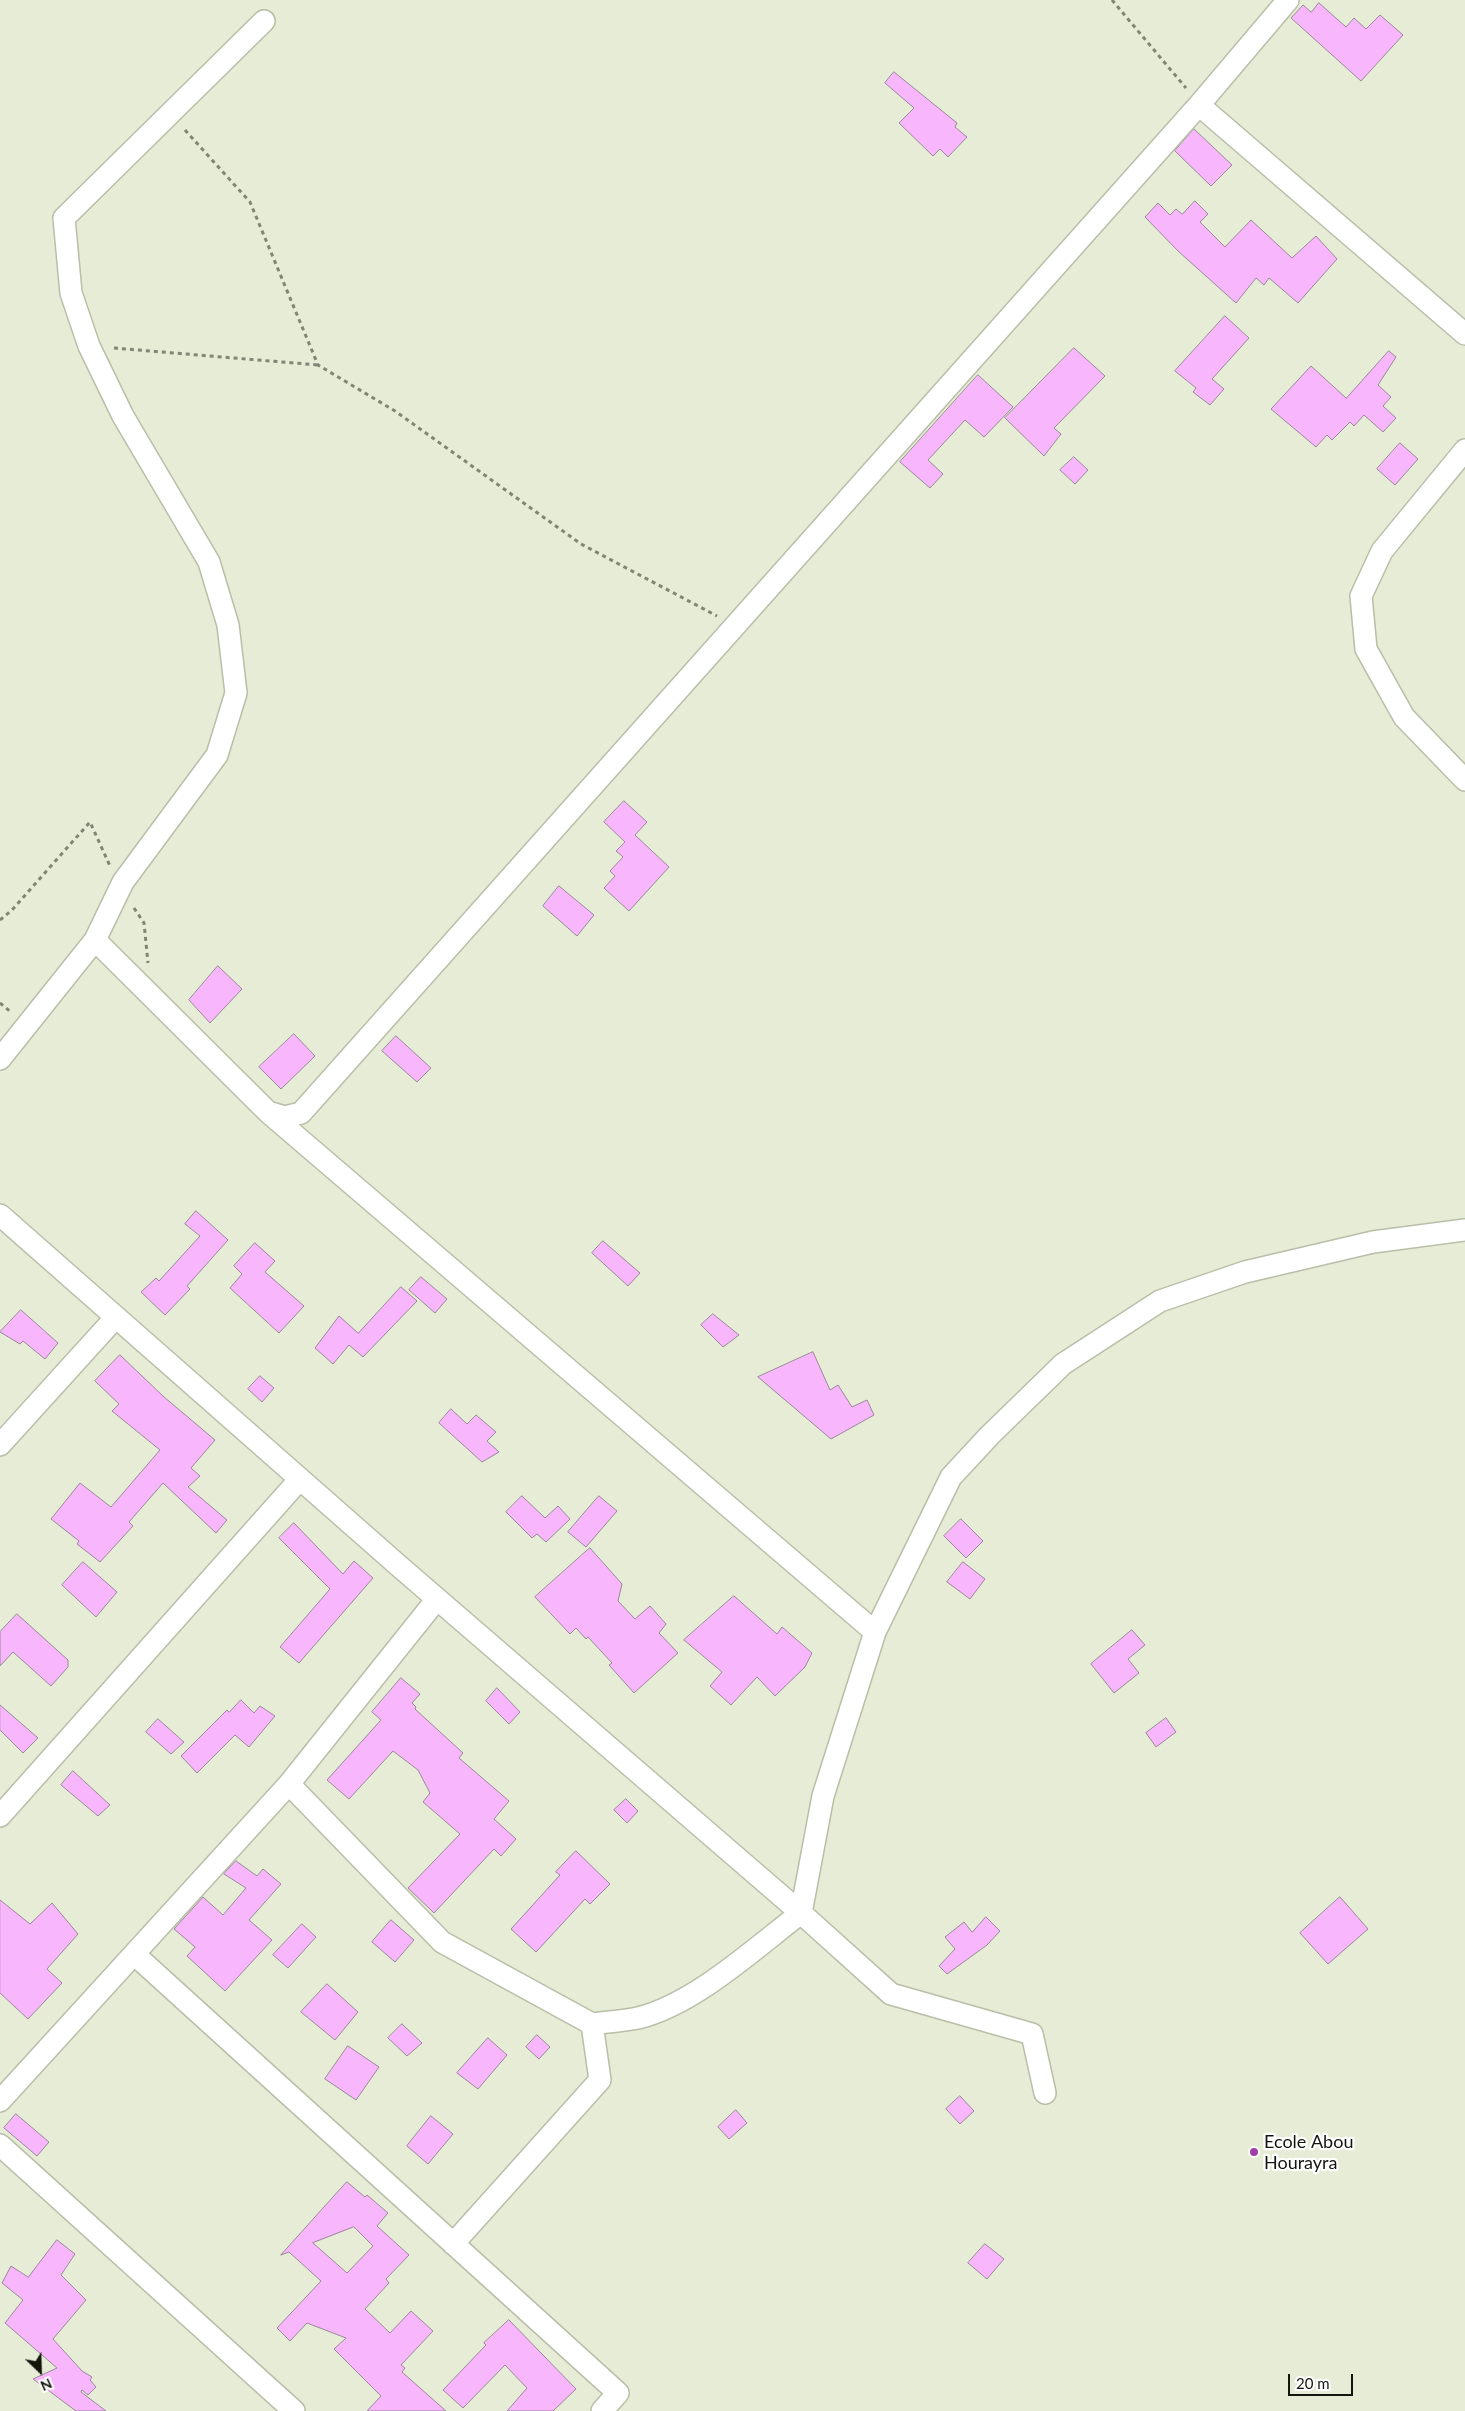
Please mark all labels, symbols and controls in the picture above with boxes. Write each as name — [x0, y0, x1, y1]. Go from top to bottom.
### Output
place label: Ecole Abou Hourayra — [1264, 2131, 1353, 2174]
marker: Ecole Abou Hourayra — [1248, 2146, 1260, 2158]
north arrow — [15, 2346, 65, 2396]
scale bar — [1290, 2364, 1355, 2396]
text: 20 m — [1296, 2374, 1330, 2392]
text: N — [38, 2375, 55, 2395]

